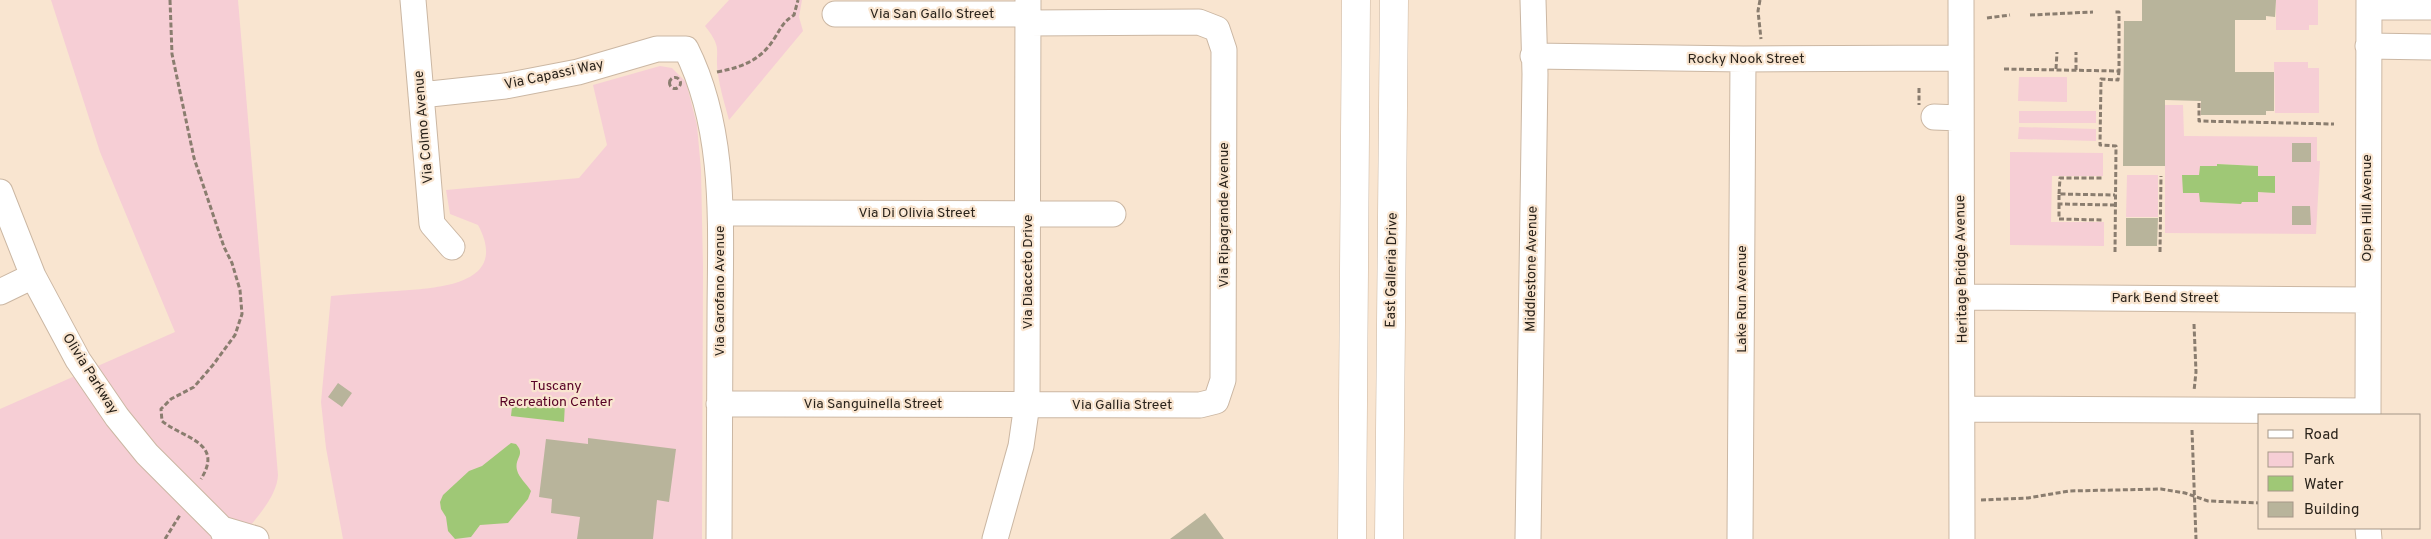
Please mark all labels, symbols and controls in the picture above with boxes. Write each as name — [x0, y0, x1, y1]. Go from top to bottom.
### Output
street label: Via San Gallo Street — [870, 6, 994, 23]
street label: Rocky Nook Street — [1688, 51, 1804, 68]
street label: Via Capassi Way — [503, 56, 605, 94]
street label: Via Colmo Avenue — [411, 70, 437, 184]
street label: Via Ripagrande Avenue — [1216, 142, 1233, 288]
street label: Open Hill Avenue — [2359, 154, 2376, 262]
street label: Heritage Bridge Avenue — [1952, 195, 1972, 343]
street label: Via Di Olivia Street — [858, 205, 976, 222]
street label: Middlestone Avenue — [1522, 206, 1542, 332]
street label: East Galleria Drive — [1382, 212, 1402, 328]
street label: Via Diacceto Drive — [1020, 214, 1037, 330]
street label: Via Garofano Avenue — [712, 226, 729, 356]
street label: Lake Run Avenue — [1734, 245, 1751, 353]
street label: Park Bend Street — [2112, 290, 2218, 307]
street label: Olivia Parkway — [58, 330, 122, 418]
park label: Tuscany Recreation Center — [499, 378, 613, 411]
street label: Via Sanguinella Street — [804, 396, 942, 413]
street label: Via Gallia Street — [1072, 397, 1172, 414]
legend — [2258, 414, 2421, 529]
text: Road — [2304, 426, 2339, 445]
text: Park — [2304, 451, 2335, 470]
text: Water — [2304, 476, 2344, 495]
text: Building — [2304, 501, 2359, 520]

